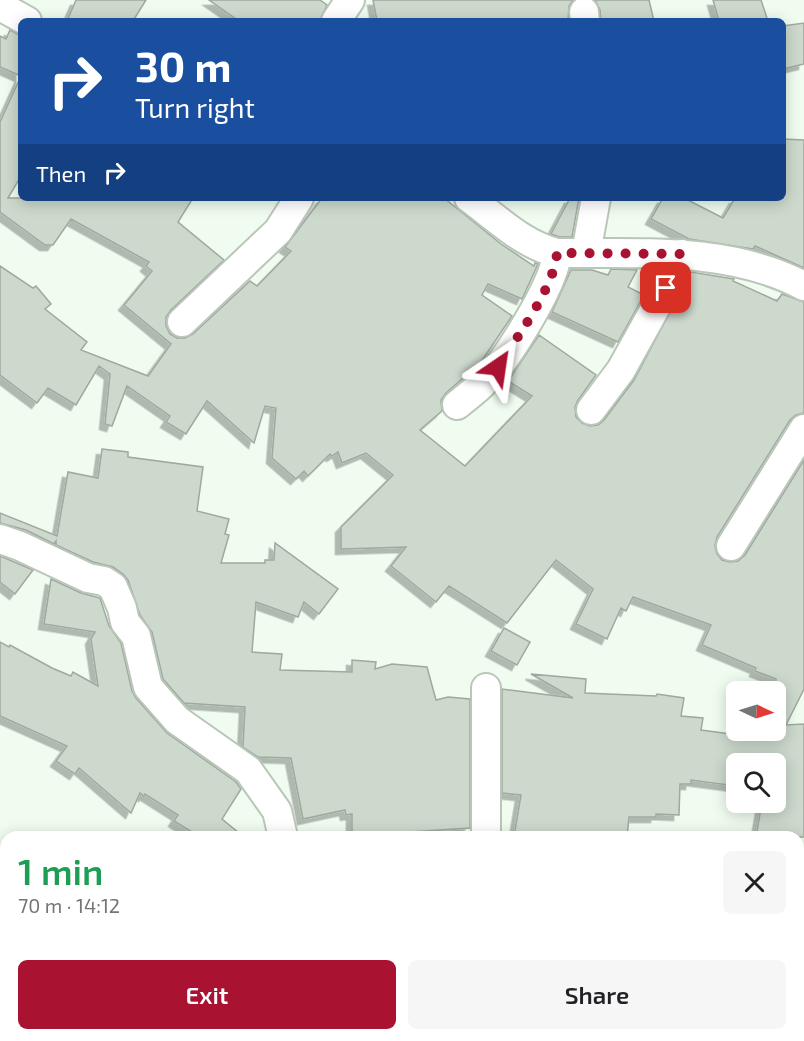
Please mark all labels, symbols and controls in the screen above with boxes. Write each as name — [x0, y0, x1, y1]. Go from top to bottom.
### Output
text: 30 m — [135, 40, 231, 90]
icon: right — [36, 42, 114, 120]
text: Turn right — [135, 91, 255, 123]
icon: right — [98, 156, 131, 189]
text: Then — [36, 160, 86, 186]
pin — [640, 262, 691, 313]
icon: arrive — [649, 271, 682, 304]
position arrow — [466, 335, 530, 399]
north arrow — [726, 681, 786, 741]
map controls — [726, 681, 786, 813]
button: search — [726, 753, 786, 813]
text: 1 min — [18, 849, 103, 892]
button: close — [723, 851, 786, 914]
text: 70 m · 14:12 — [18, 893, 120, 917]
button: Exit — [18, 960, 396, 1029]
button: Share — [408, 960, 786, 1029]

